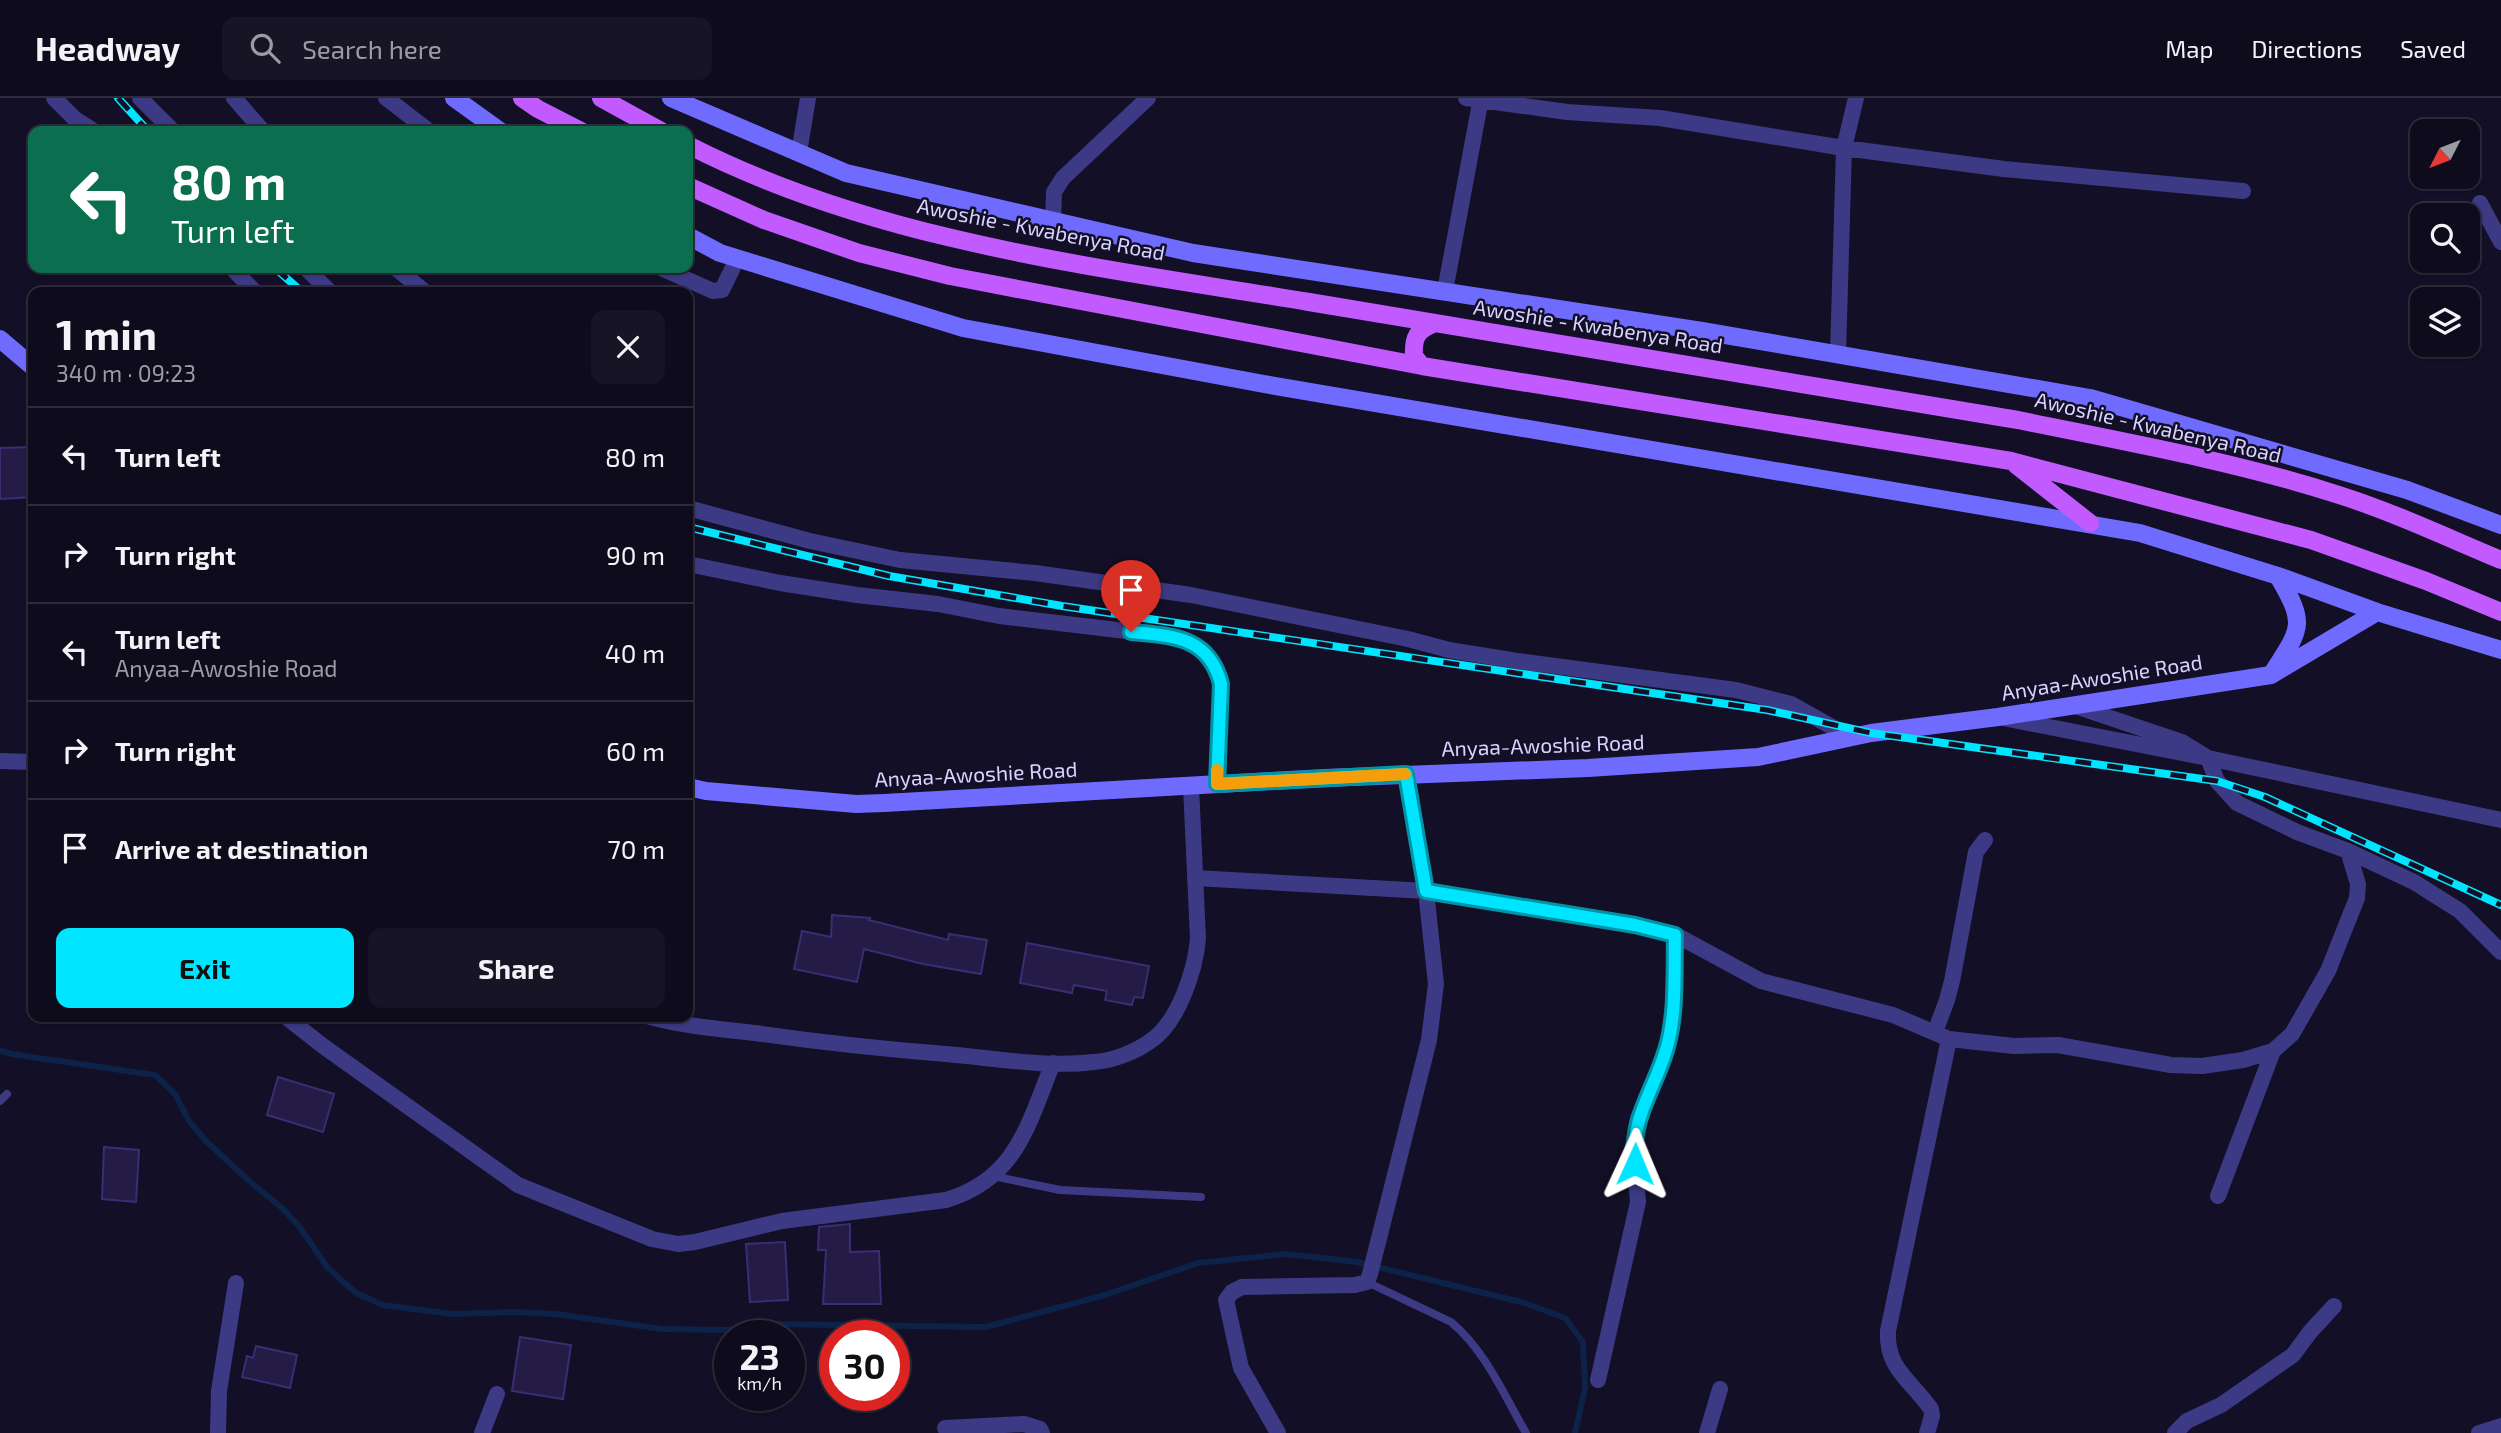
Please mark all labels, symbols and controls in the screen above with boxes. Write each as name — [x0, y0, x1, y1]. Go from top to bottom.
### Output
search box — [222, 17, 712, 80]
text: Headway — [35, 28, 180, 68]
icon: search — [246, 29, 284, 67]
text: Search here — [302, 33, 442, 64]
text: Map — [2165, 34, 2213, 63]
text: Directions — [2251, 34, 2362, 63]
text: Saved — [2400, 34, 2466, 63]
north arrow — [2410, 119, 2480, 189]
map controls — [2410, 119, 2480, 357]
text: 80 m — [171, 151, 286, 210]
icon: left — [56, 154, 147, 245]
street label: Awoshie - Kwabenya Road — [915, 192, 1167, 265]
button: search — [2410, 203, 2480, 273]
text: Turn left — [171, 211, 295, 249]
button: layers — [2410, 287, 2480, 357]
street label: Awoshie - Kwabenya Road — [1472, 293, 1725, 358]
text: 1 min — [56, 308, 157, 358]
button: close — [591, 310, 665, 384]
text: 340 m · 09:23 — [56, 359, 196, 387]
street label: Awoshie - Kwabenya Road — [2033, 386, 2284, 467]
icon: left — [56, 437, 94, 475]
text: Turn left — [115, 441, 221, 472]
text: 80 m — [605, 441, 665, 472]
icon: right — [56, 535, 94, 573]
text: Turn right — [115, 539, 236, 570]
text: 90 m — [606, 539, 665, 570]
pin — [1101, 560, 1161, 632]
icon: arrive — [1112, 571, 1150, 609]
text: Turn left — [115, 623, 221, 654]
icon: left — [56, 633, 94, 671]
text: 40 m — [605, 637, 665, 668]
street label: Anyaa-Awoshie Road — [1999, 648, 2204, 705]
text: Anyaa-Awoshie Road — [115, 654, 337, 682]
street label: Anyaa-Awoshie Road — [1441, 728, 1645, 761]
icon: right — [56, 731, 94, 769]
text: Turn right — [115, 735, 236, 766]
text: 60 m — [606, 735, 665, 766]
street label: Anyaa-Awoshie Road — [874, 756, 1078, 791]
icon: arrive — [56, 829, 94, 867]
text: Arrive at destination — [115, 833, 368, 864]
text: 70 m — [607, 833, 665, 864]
button: Exit — [56, 928, 354, 1008]
button: Share — [368, 928, 665, 1008]
position arrow — [1598, 1127, 1672, 1201]
speed limit sign: 30 — [819, 1320, 910, 1411]
text: 23 — [739, 1335, 780, 1377]
text: km/h — [737, 1372, 782, 1394]

